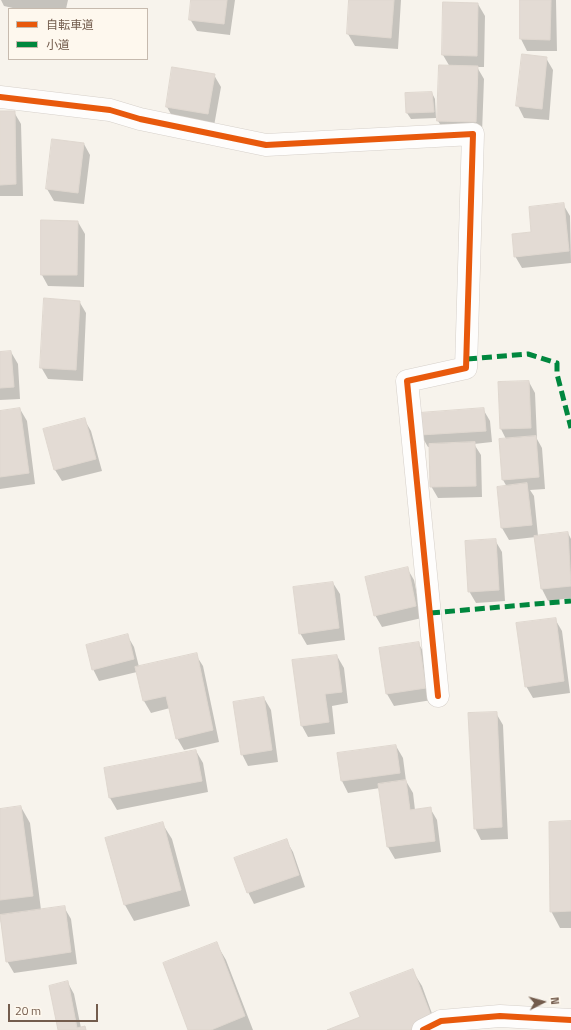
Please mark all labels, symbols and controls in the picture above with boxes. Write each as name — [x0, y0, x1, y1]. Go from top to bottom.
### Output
legend — [8, 8, 148, 60]
text: 自転車道 — [46, 15, 94, 34]
text: 小道 — [46, 35, 70, 54]
north arrow — [523, 982, 563, 1022]
scale bar — [10, 996, 100, 1022]
text: N — [547, 996, 563, 1005]
text: 20 m — [15, 1001, 41, 1020]

